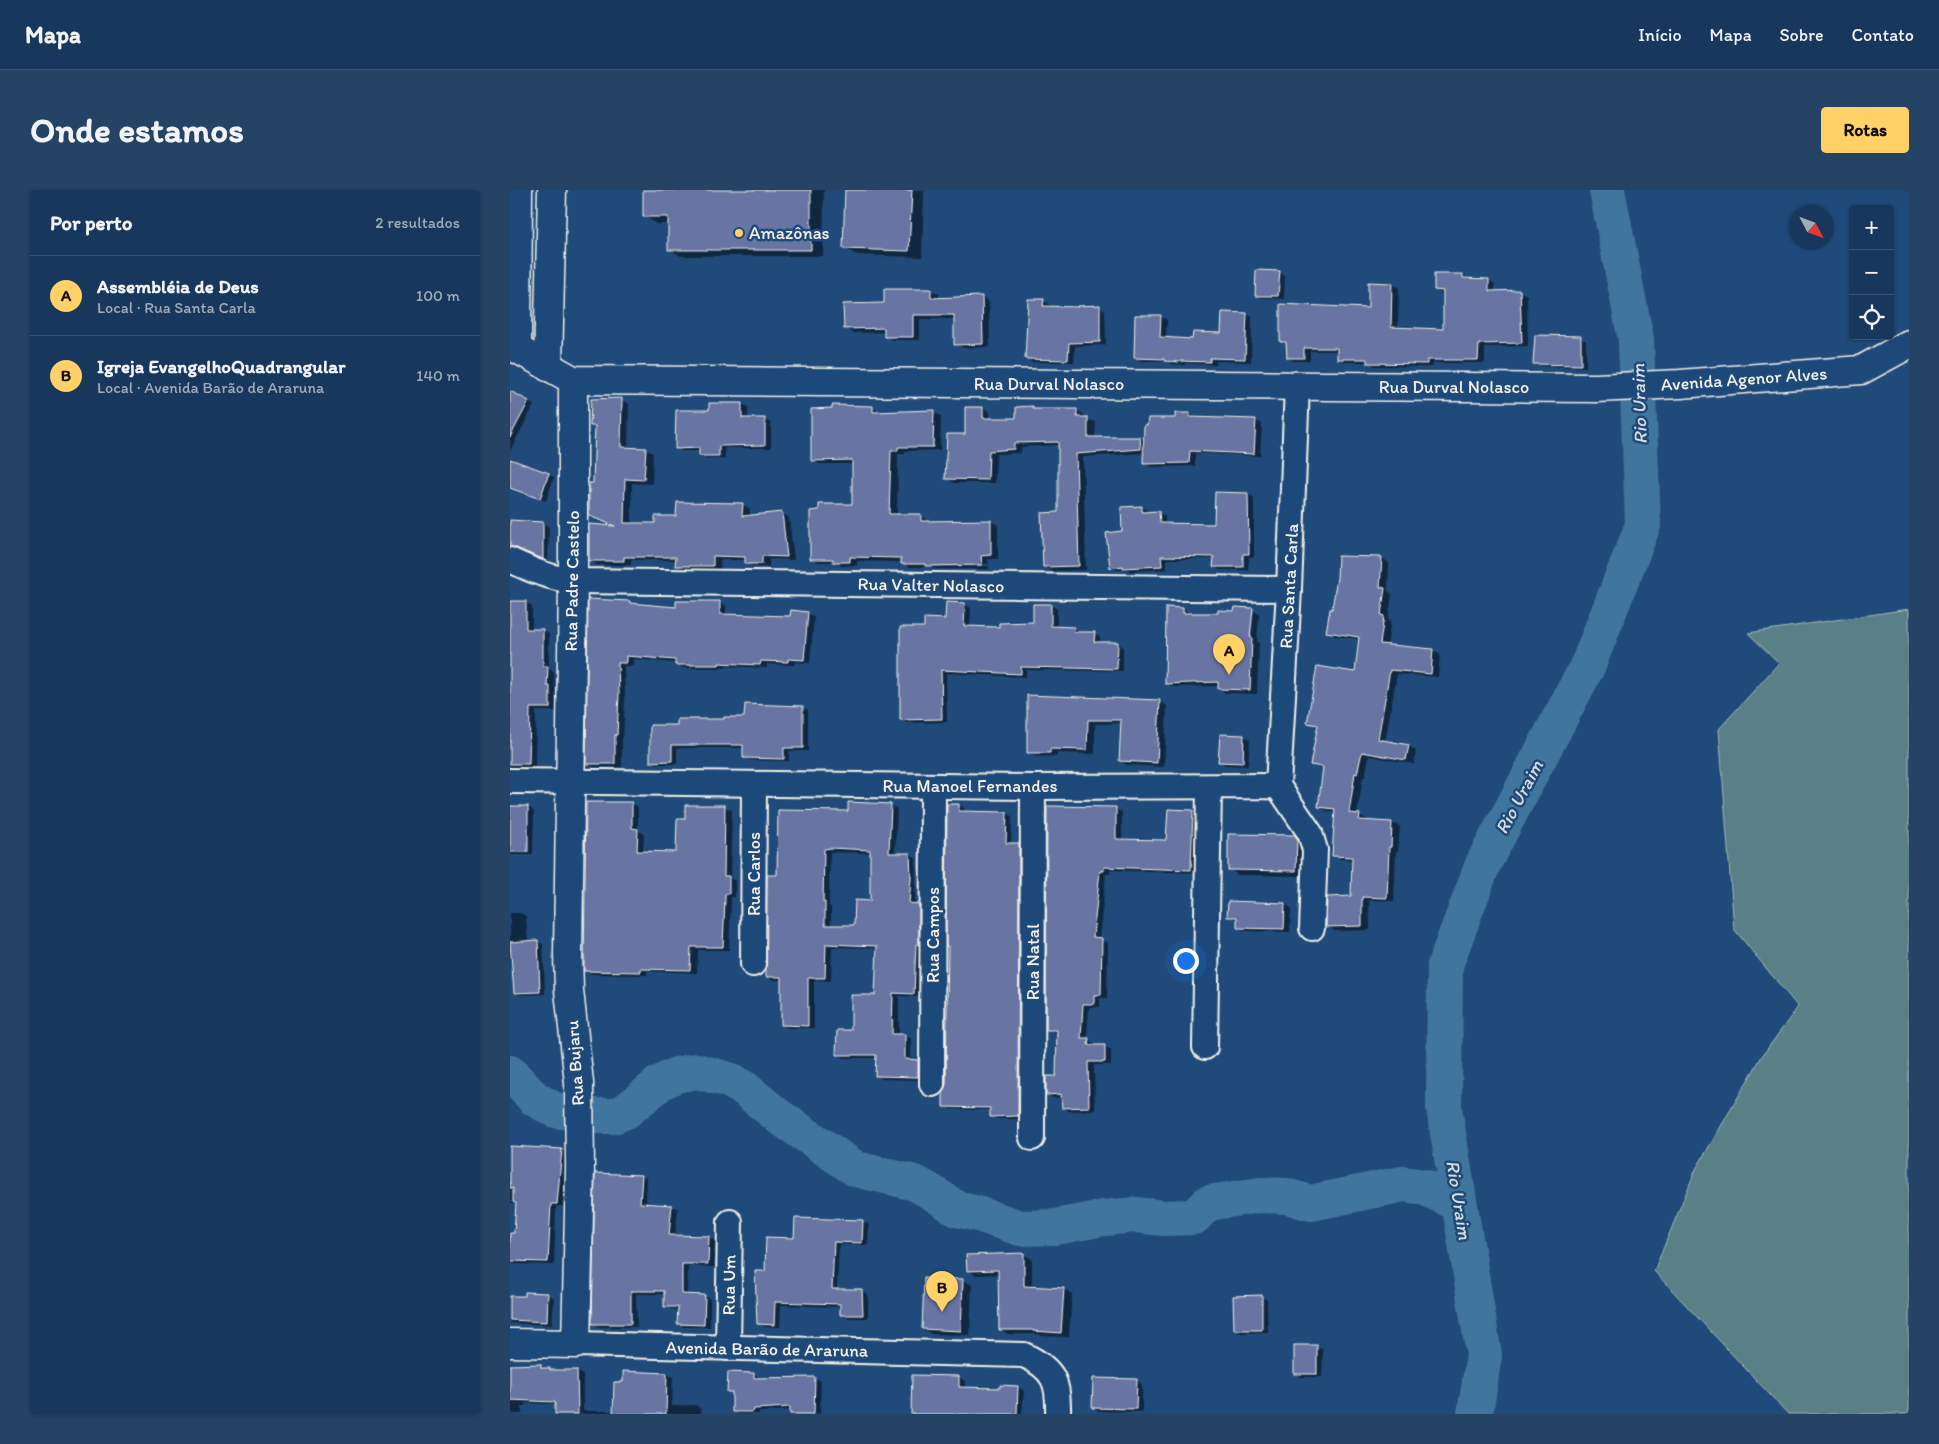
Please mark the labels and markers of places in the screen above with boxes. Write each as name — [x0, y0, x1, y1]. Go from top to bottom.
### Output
place label: Amazônas — [749, 222, 830, 244]
marker: Amazônas — [733, 227, 745, 239]
pin: A — [1213, 634, 1245, 675]
pin: B — [926, 1271, 958, 1312]

